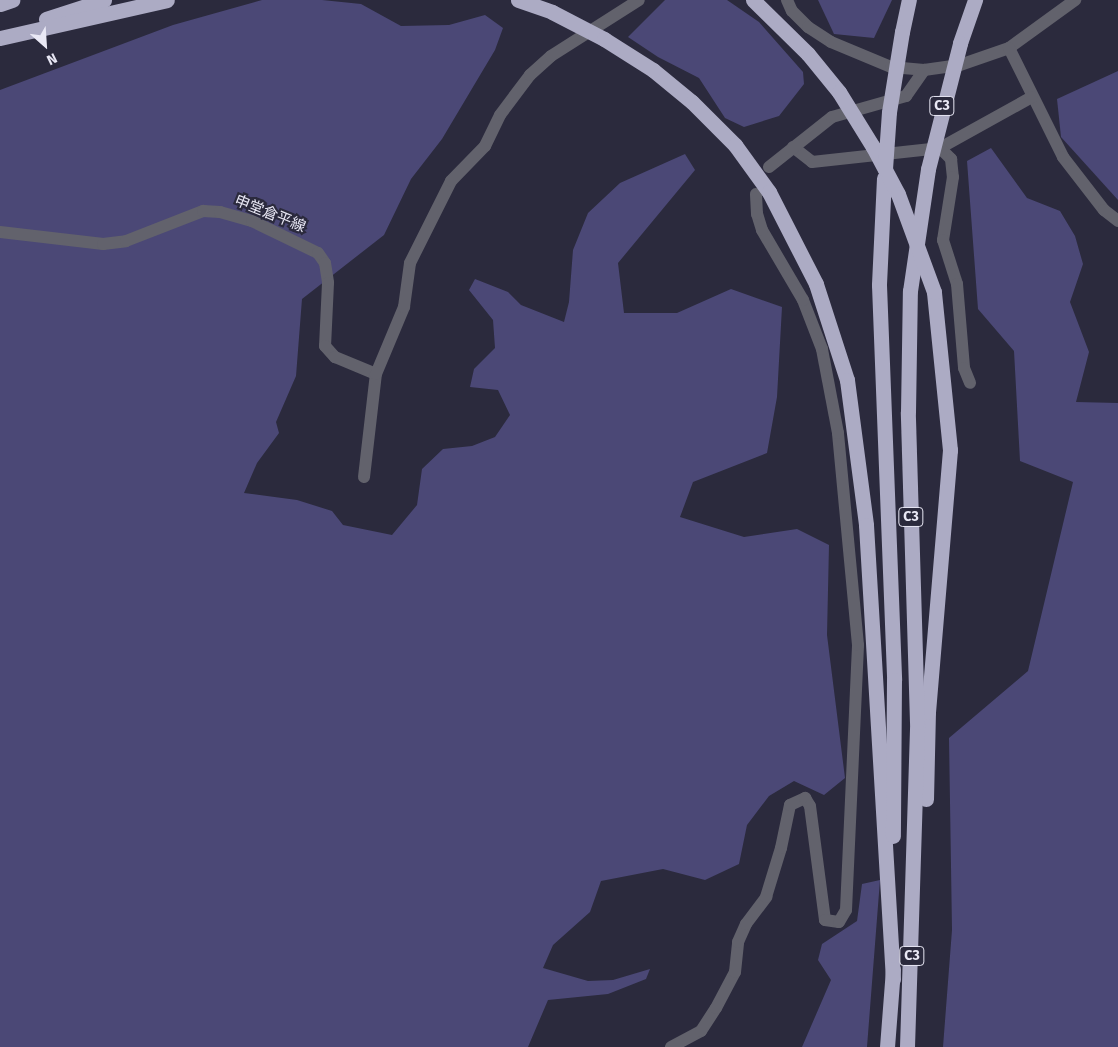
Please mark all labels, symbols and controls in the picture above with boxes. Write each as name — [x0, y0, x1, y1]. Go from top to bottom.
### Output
north arrow — [20, 20, 70, 70]
text: N — [44, 49, 60, 69]
road number: C3 — [928, 94, 956, 118]
street label: 申堂倉平線 — [232, 192, 308, 236]
road number: C3 — [897, 506, 925, 528]
road number: C3 — [898, 944, 926, 968]

